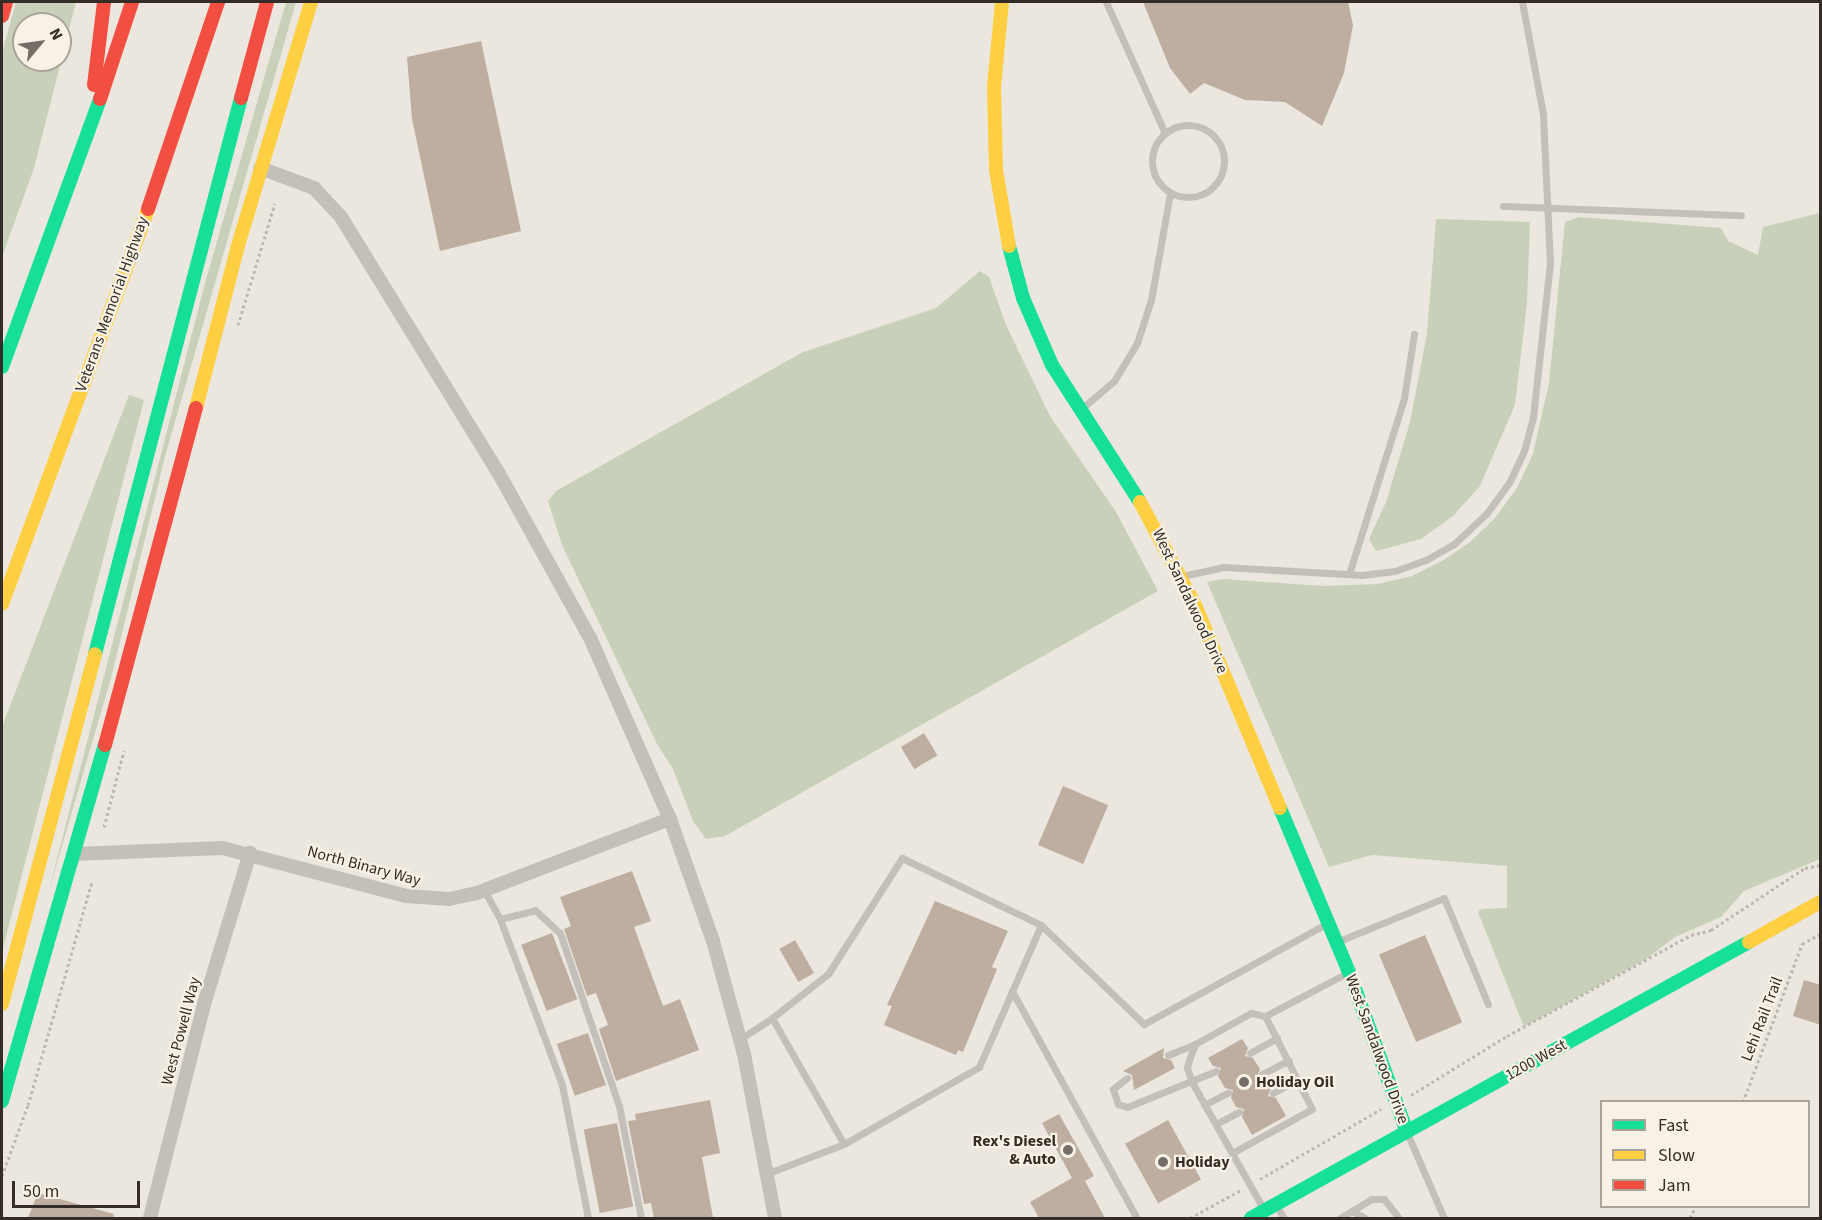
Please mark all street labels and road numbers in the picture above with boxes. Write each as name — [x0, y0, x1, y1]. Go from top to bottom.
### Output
street label: Veterans Memorial Highway — [71, 214, 153, 394]
street label: West Sandalwood Drive — [1148, 526, 1232, 676]
street label: North Binary Way — [305, 842, 423, 890]
street label: West Sandalwood Drive — [1341, 972, 1413, 1126]
street label: Lehi Rail Trail — [1737, 974, 1787, 1064]
street label: West Powell Way — [157, 975, 205, 1087]
street label: 1200 West — [1502, 1035, 1570, 1085]

